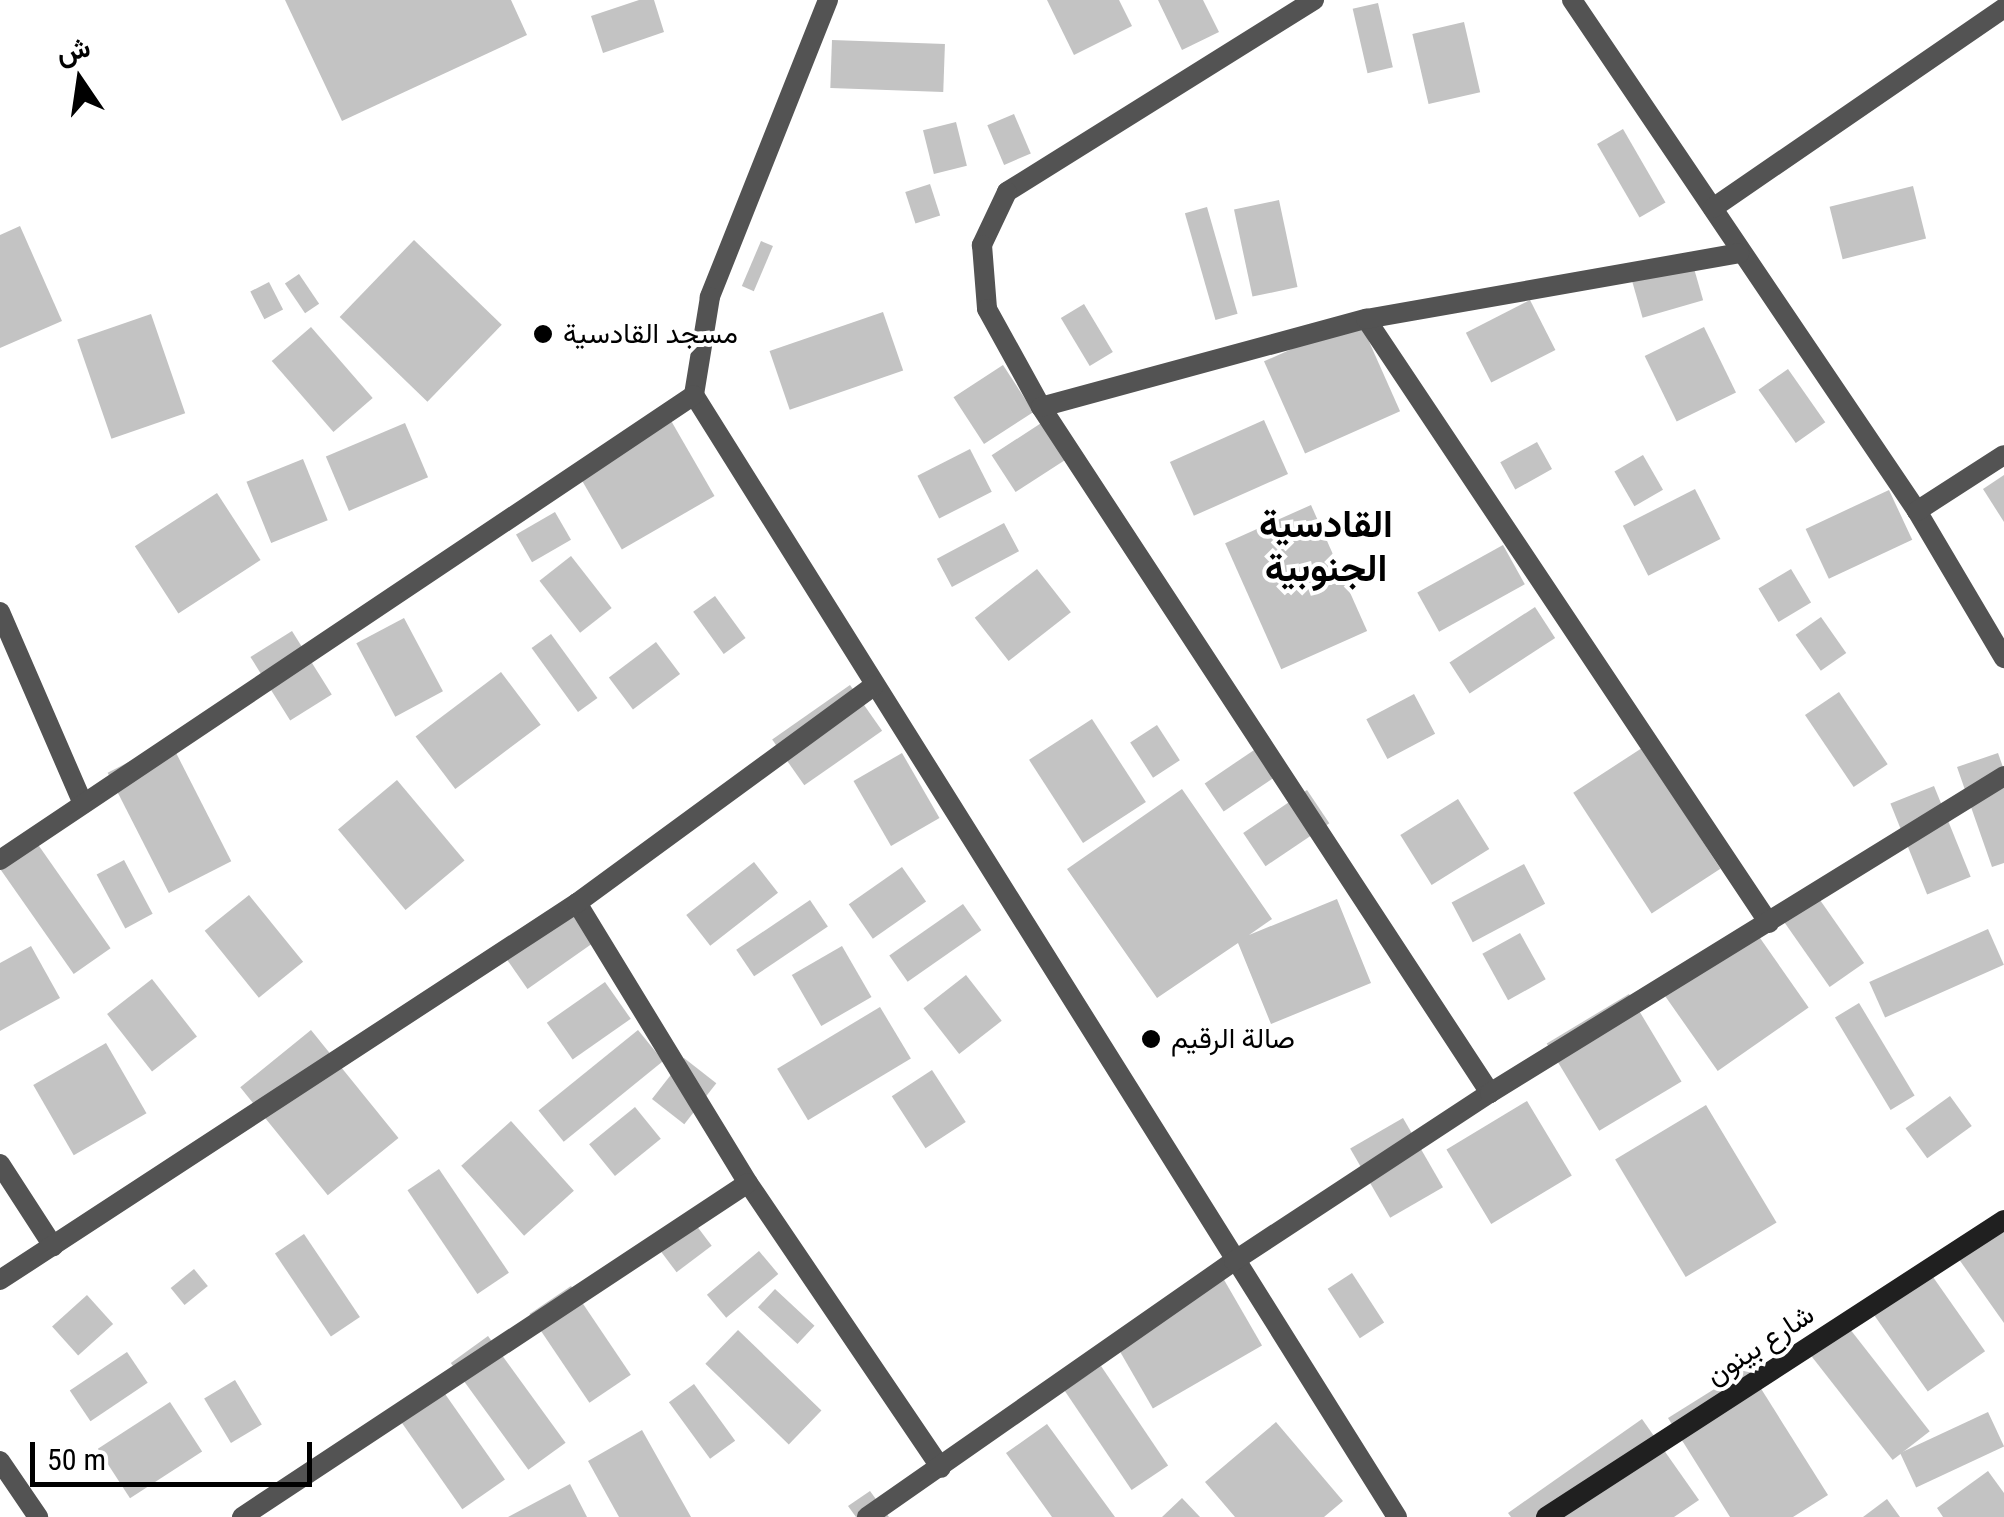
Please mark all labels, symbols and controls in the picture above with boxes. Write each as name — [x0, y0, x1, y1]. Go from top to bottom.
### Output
north arrow — [30, 30, 130, 130]
text: ش — [53, 30, 93, 70]
place label: مسجد القادسية — [563, 317, 738, 351]
marker: مسجد القادسية — [532, 323, 554, 345]
district label: القادسية الجنوبية — [1259, 502, 1393, 592]
place label: صالة الرقيم — [1171, 1022, 1295, 1056]
marker: صالة الرقيم — [1140, 1028, 1162, 1050]
street label: شارع بينون — [1700, 1298, 1820, 1392]
scale bar — [35, 1422, 318, 1484]
text: 50 m — [47, 1442, 106, 1477]

